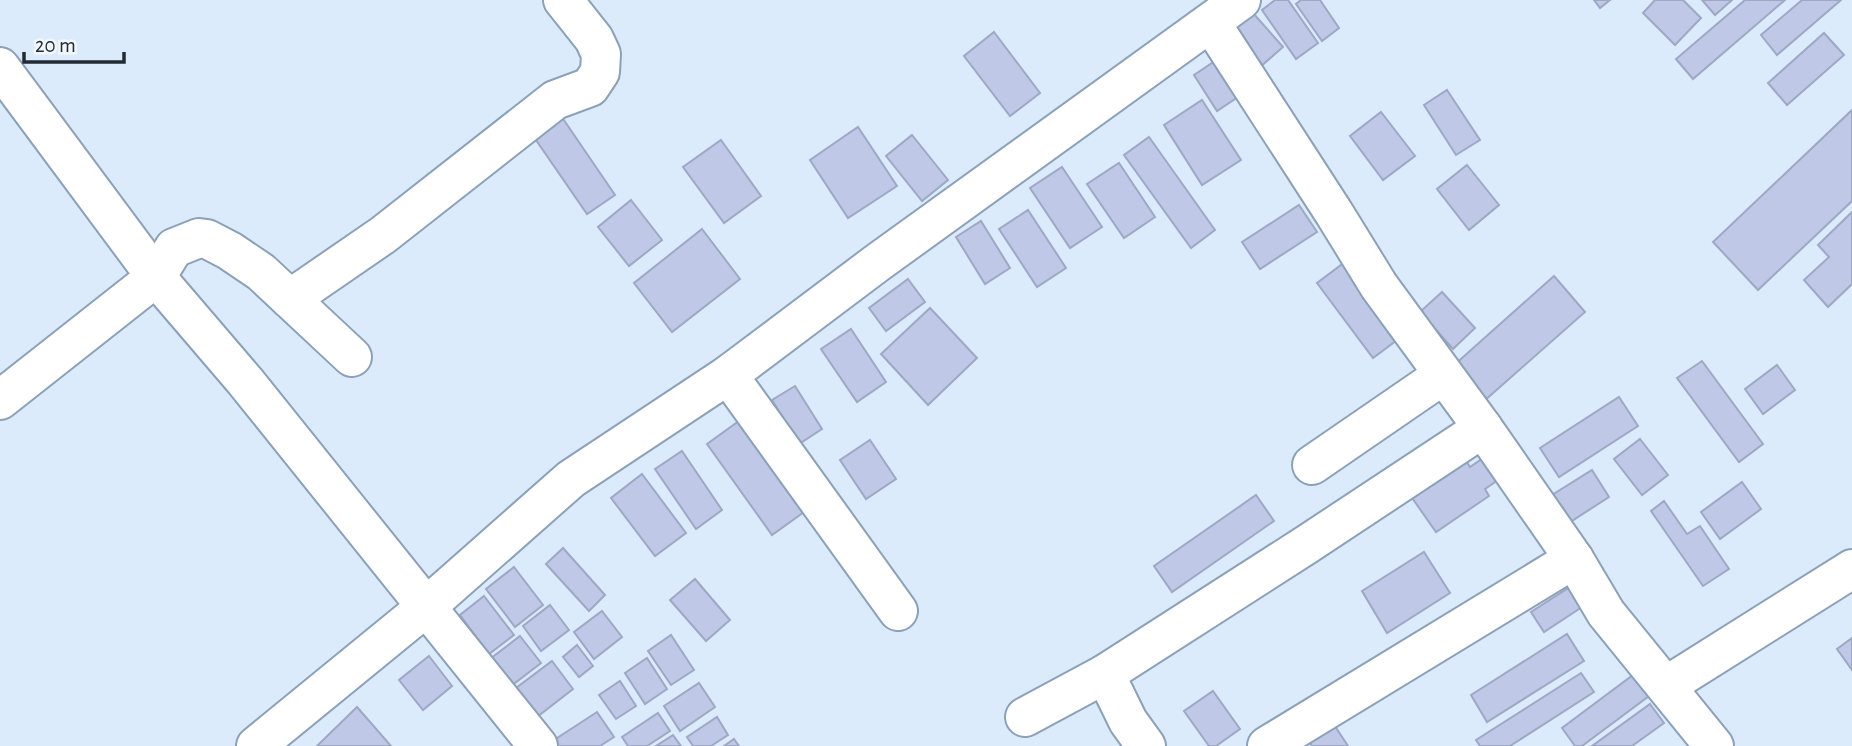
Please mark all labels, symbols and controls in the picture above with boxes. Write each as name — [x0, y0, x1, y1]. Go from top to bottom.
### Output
scale bar — [24, 21, 124, 65]
text: 20 m — [35, 35, 76, 56]

